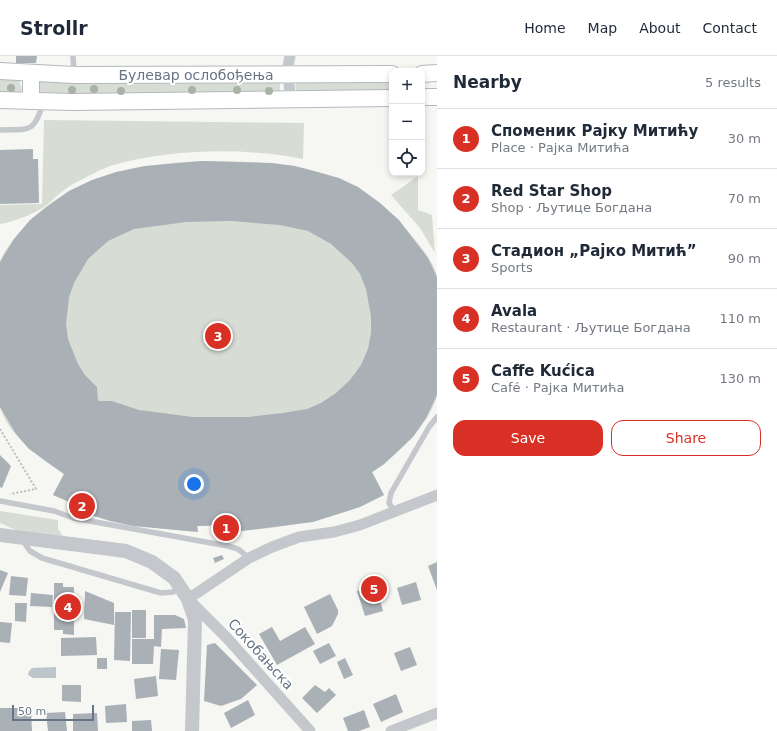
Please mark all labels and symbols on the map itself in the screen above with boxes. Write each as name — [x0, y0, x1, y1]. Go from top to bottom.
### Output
street label: Булевар ослобођења — [118, 67, 274, 83]
pin: 3 — [205, 321, 231, 351]
your location — [184, 474, 204, 494]
pin: 2 — [69, 491, 95, 521]
pin: 1 — [213, 513, 239, 543]
pin: 5 — [361, 574, 387, 604]
pin: 4 — [55, 592, 81, 622]
street label: Сокобањска — [225, 615, 297, 693]
scale bar — [12, 703, 94, 722]

